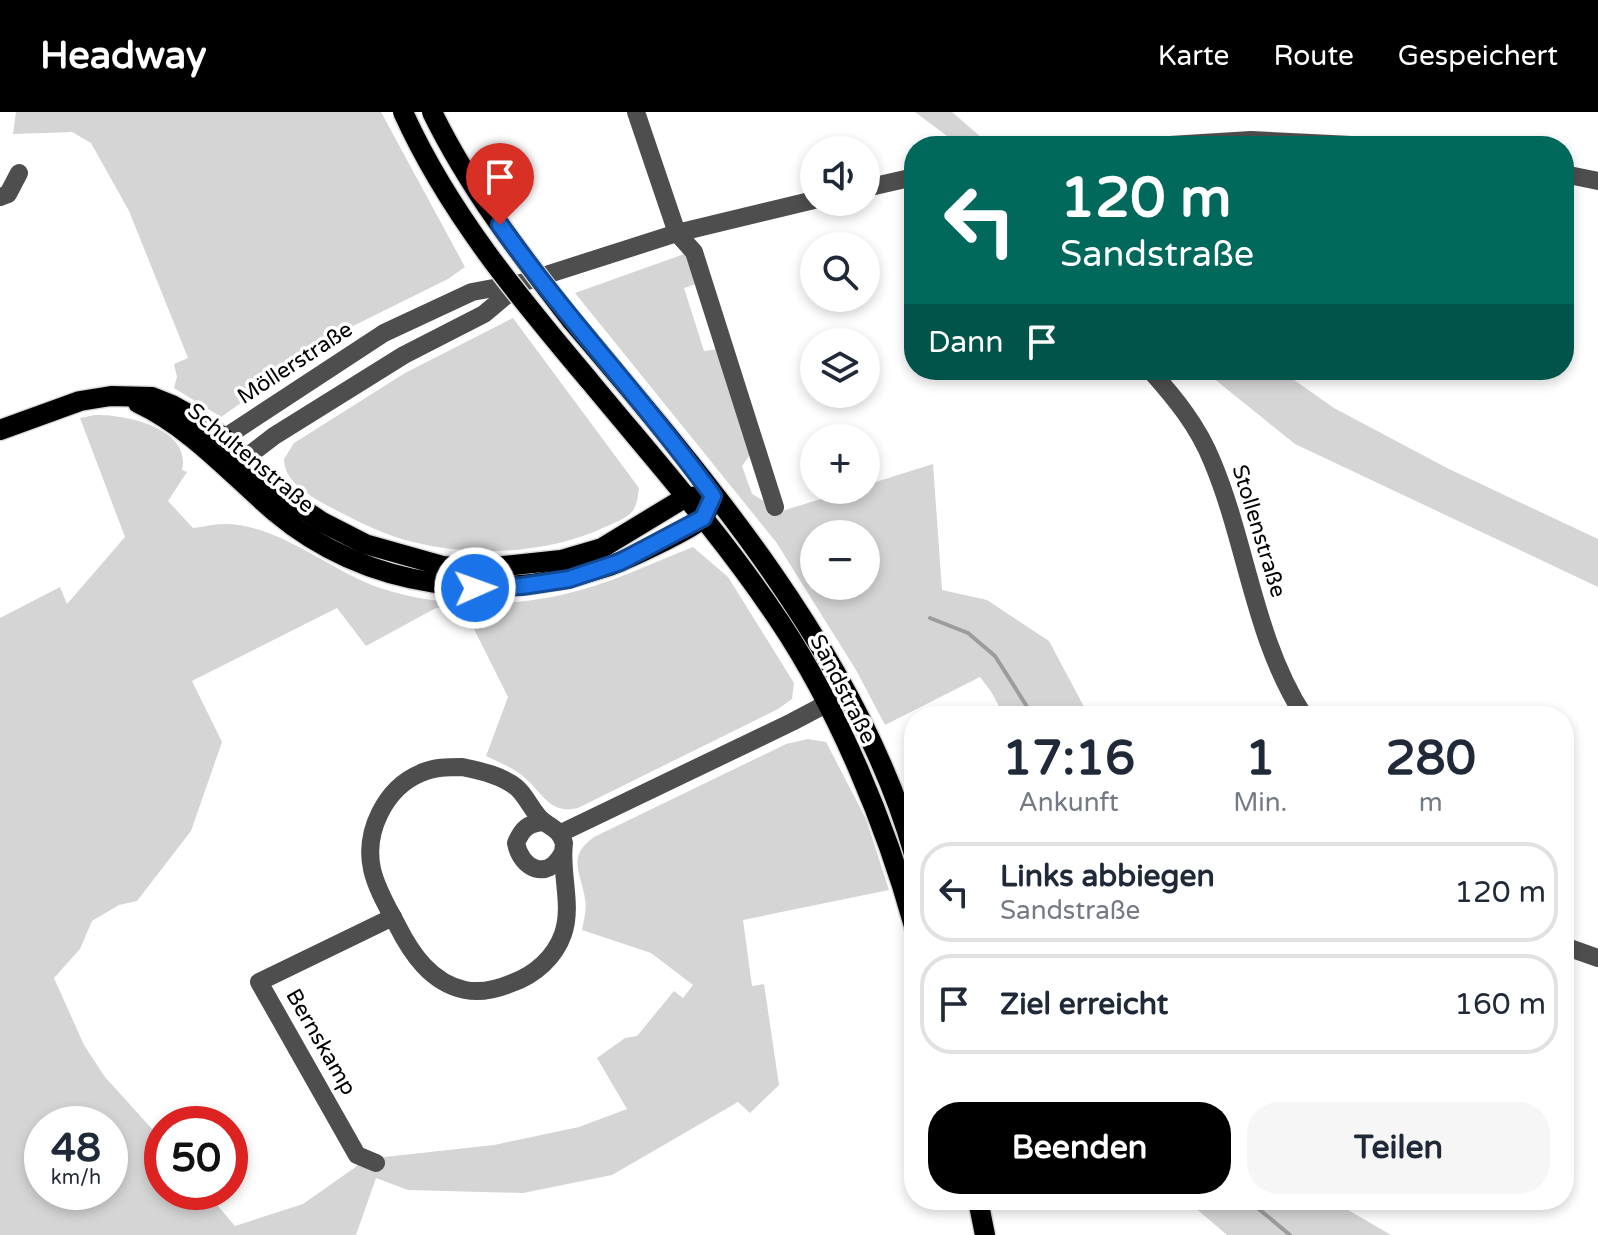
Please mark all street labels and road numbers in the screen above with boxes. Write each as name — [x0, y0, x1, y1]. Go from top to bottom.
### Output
street label: Möllerstraße — [233, 316, 357, 410]
street label: Schultenstraße — [182, 398, 320, 518]
street label: Stollenstraße — [1227, 462, 1291, 600]
street label: Sandstraße — [804, 630, 882, 748]
street label: Bernskamp — [280, 984, 362, 1100]

